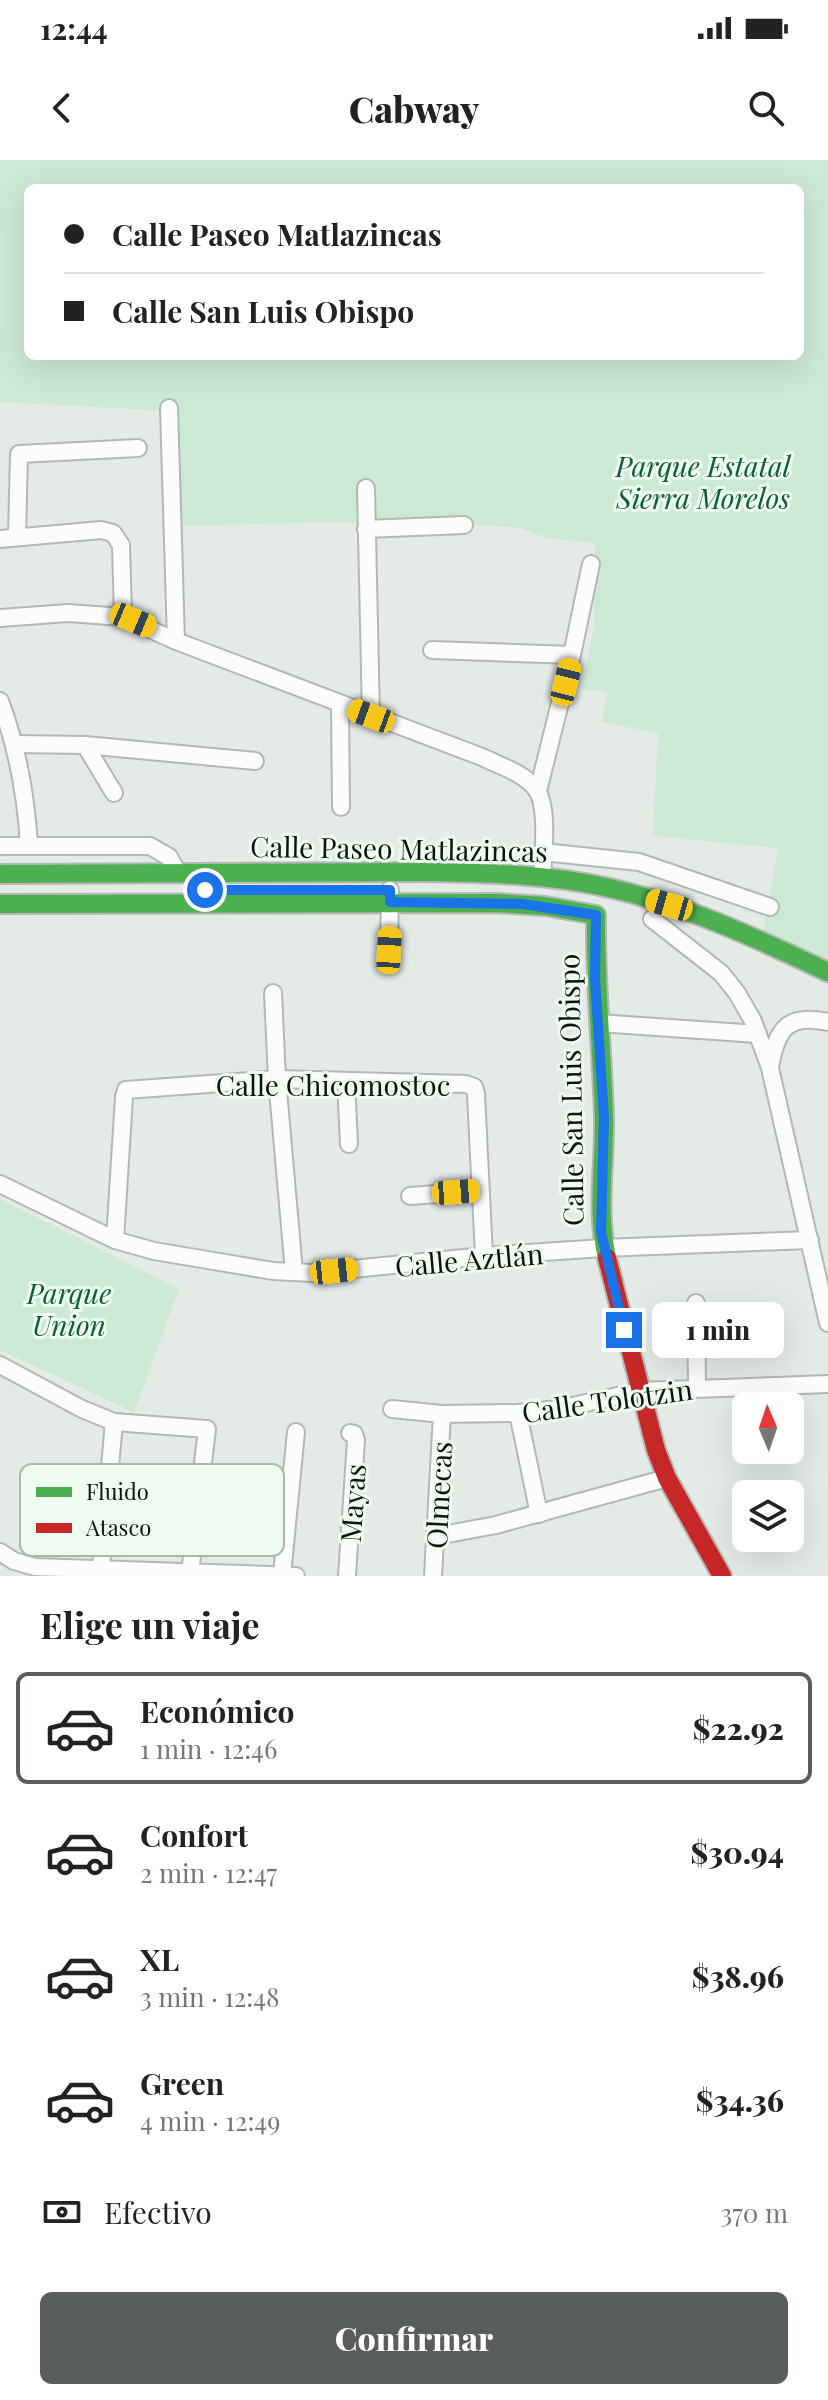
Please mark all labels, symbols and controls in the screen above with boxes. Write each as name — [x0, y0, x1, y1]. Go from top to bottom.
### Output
text: 12:44 — [40, 8, 108, 48]
text: Cabway — [349, 84, 479, 132]
icon: back — [40, 86, 84, 130]
icon: search — [744, 86, 788, 130]
text: Calle Paseo Matlazincas — [112, 214, 442, 254]
text: Calle San Luis Obispo — [112, 291, 414, 331]
park label: Parque Estatal Sierra Morelos — [614, 447, 792, 516]
car — [106, 600, 160, 640]
car — [549, 656, 583, 708]
car — [344, 697, 398, 735]
street label: Calle Paseo Matlazincas — [250, 827, 548, 869]
route start — [187, 872, 223, 908]
car — [643, 887, 695, 923]
car — [376, 925, 402, 975]
street label: Calle San Luis Obispo — [549, 954, 591, 1226]
street label: Calle Chicomostoc — [216, 1066, 450, 1103]
car — [431, 1178, 481, 1206]
street label: Calle Aztlán — [393, 1234, 545, 1284]
car — [309, 1257, 359, 1285]
park label: Parque Union — [26, 1274, 111, 1343]
callout: 1 min — [652, 1302, 784, 1358]
route end — [606, 1312, 642, 1348]
text: 1 min — [686, 1312, 750, 1347]
street label: Calle Tolotzin — [519, 1370, 695, 1430]
north arrow — [732, 1392, 804, 1464]
map controls — [732, 1392, 804, 1552]
street label: Olmecas — [417, 1440, 459, 1550]
street label: Mayas — [331, 1463, 373, 1543]
legend — [20, 1464, 284, 1556]
text: Fluido — [86, 1476, 149, 1506]
button: layers — [732, 1480, 804, 1552]
text: Atasco — [85, 1512, 151, 1542]
text: Elige un viaje — [40, 1600, 260, 1648]
text: Económico — [140, 1691, 295, 1731]
icon: car — [44, 1692, 116, 1764]
text: $22.92 — [693, 1708, 784, 1748]
text: 1 min · 12:46 — [140, 1731, 277, 1766]
text: Confort — [140, 1815, 248, 1855]
icon: car — [44, 1816, 116, 1888]
text: $30.94 — [690, 1832, 784, 1872]
text: 2 min · 12:47 — [140, 1855, 277, 1890]
text: XL — [140, 1939, 179, 1979]
icon: car — [44, 1940, 116, 2012]
text: $38.96 — [692, 1956, 784, 1996]
text: 3 min · 12:48 — [140, 1979, 280, 2014]
text: Green — [140, 2063, 224, 2103]
icon: car — [44, 2064, 116, 2136]
text: $34.36 — [696, 2080, 784, 2120]
text: 4 min · 12:49 — [140, 2103, 280, 2138]
icon: cash — [40, 2190, 84, 2234]
text: Efectivo — [104, 2192, 212, 2232]
text: 370 m — [721, 2195, 788, 2230]
button: Confirmar — [40, 2292, 788, 2384]

